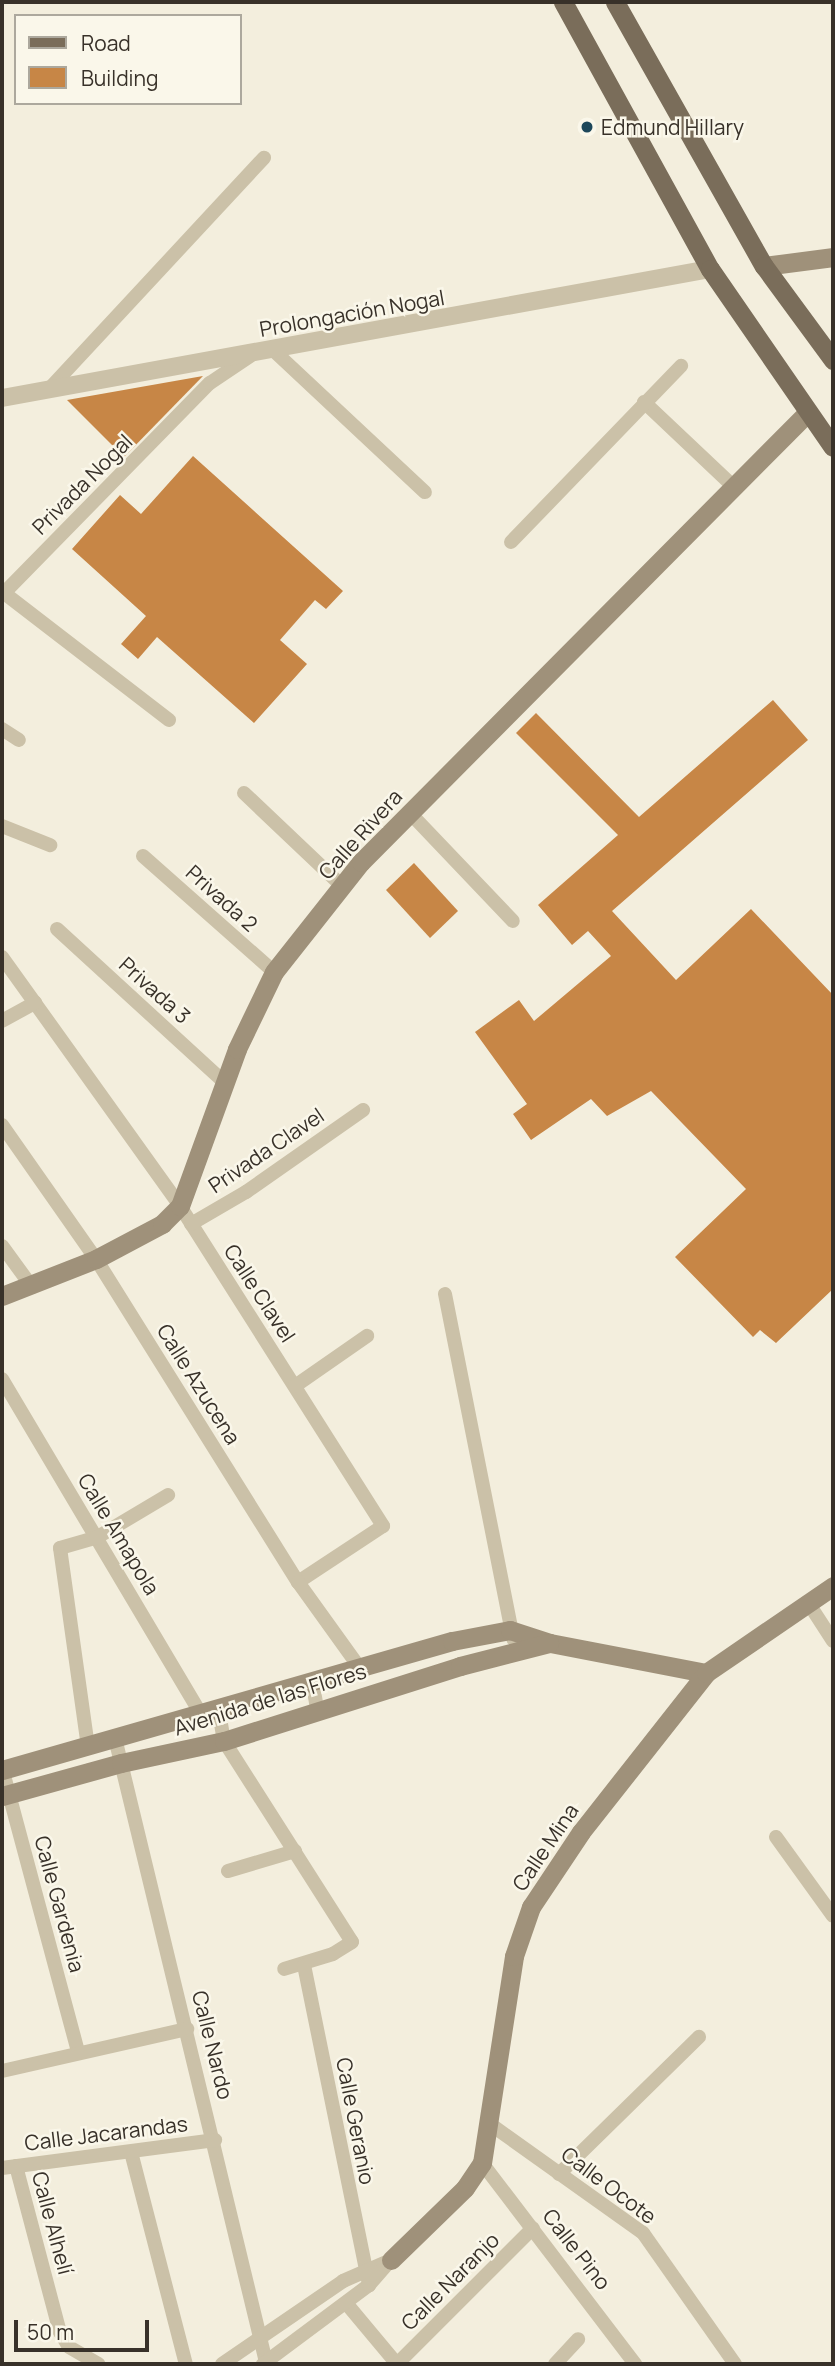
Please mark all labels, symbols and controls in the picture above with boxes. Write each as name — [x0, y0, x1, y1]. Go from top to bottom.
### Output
legend — [14, 14, 242, 105]
text: Road — [81, 29, 131, 57]
text: Building — [81, 64, 158, 92]
place label: Edmund Hillary — [601, 114, 744, 140]
marker: Edmund Hillary — [579, 119, 595, 135]
street label: Prolongación Nogal — [258, 284, 446, 342]
street label: Privada Nogal — [27, 429, 137, 539]
street label: Calle Rivera — [313, 784, 407, 884]
street label: Privada 2 — [181, 859, 263, 937]
street label: Privada 3 — [114, 952, 196, 1028]
street label: Privada Clavel — [204, 1102, 328, 1198]
street label: Calle Clavel — [219, 1239, 301, 1347]
street label: Calle Azucena — [152, 1319, 246, 1449]
street label: Calle Amapola — [73, 1469, 165, 1599]
street label: Avenida de las Flores — [171, 1658, 369, 1740]
street label: Calle Mina — [507, 1799, 583, 1895]
street label: Calle Gardenia — [30, 1833, 90, 1975]
street label: Calle Nardo — [187, 1988, 239, 2102]
street label: Calle Geranio — [331, 2055, 381, 2187]
street label: Calle Jacarandas — [23, 2111, 189, 2155]
street label: Calle Ocote — [557, 2141, 661, 2229]
street label: Calle Alhelí — [27, 2169, 79, 2277]
street label: Calle Pino — [538, 2204, 616, 2294]
street label: Calle Naranjo — [396, 2227, 504, 2335]
scale bar — [18, 2306, 152, 2350]
text: 50 m — [27, 2318, 74, 2346]

